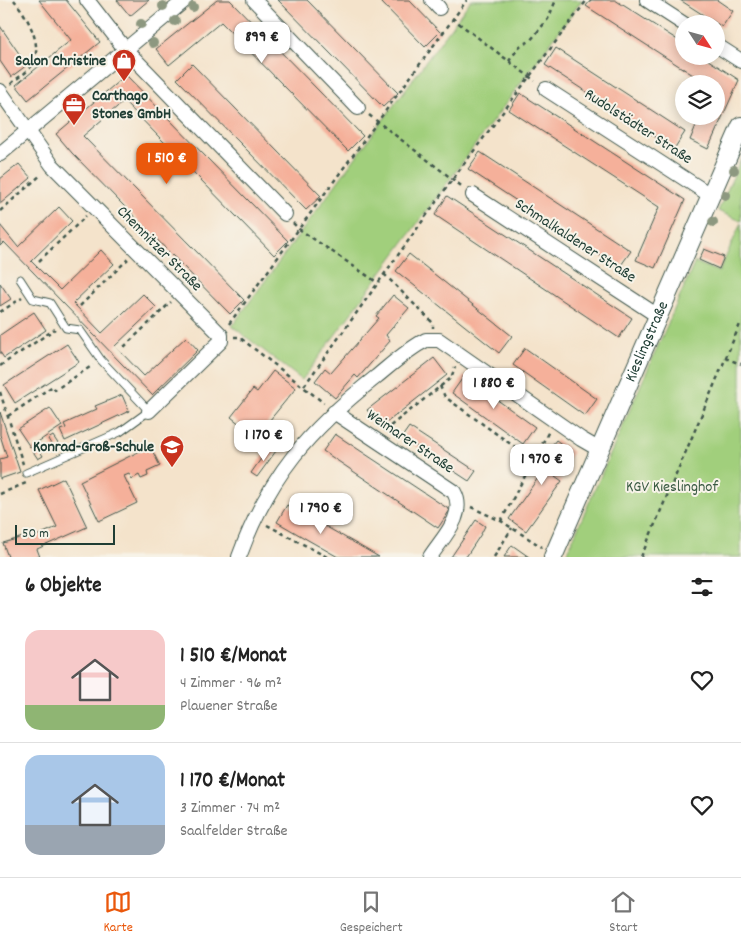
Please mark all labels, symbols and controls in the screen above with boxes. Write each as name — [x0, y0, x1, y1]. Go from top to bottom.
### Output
north arrow — [675, 15, 725, 65]
map controls — [675, 15, 725, 125]
pin: 899 € — [227, 22, 297, 64]
text: 899 € — [245, 26, 279, 49]
shop icon: Salon Christine — [111, 48, 137, 82]
place label: Salon Christine — [15, 50, 106, 73]
button: layers — [675, 75, 725, 125]
street label: Rudolstädter Straße — [579, 83, 697, 171]
place label: Carthago Stones GmbH — [92, 85, 171, 126]
office icon: Carthago Stones GmbH — [61, 92, 87, 126]
pin: 1 510 € — [121, 142, 213, 185]
text: 1 510 € — [147, 147, 187, 170]
street label: Schmalkaldener Straße — [510, 193, 640, 289]
street label: Chemnitzer Straße — [111, 201, 207, 297]
street label: Kieslingstraße — [619, 298, 675, 386]
pin: 1 880 € — [448, 368, 540, 410]
text: 1 880 € — [473, 372, 515, 395]
street label: Weimarer Straße — [362, 404, 458, 480]
pin: 1 170 € — [218, 420, 310, 462]
text: 1 170 € — [245, 424, 283, 447]
school or university icon: Konrad-Groß-Schule — [159, 434, 185, 468]
place label: Konrad-Groß-Schule — [33, 436, 154, 459]
pin: 1 970 € — [496, 444, 588, 486]
text: 1 970 € — [521, 448, 563, 471]
park label: KGV Kieslinghof — [626, 476, 718, 499]
pin: 1 790 € — [275, 492, 367, 535]
text: 1 790 € — [300, 497, 342, 520]
scale bar — [15, 522, 115, 545]
text: 50 m — [22, 524, 49, 544]
text: 6 Objekte — [25, 572, 102, 602]
icon: filters — [688, 573, 716, 601]
text: 1 510 €/Monat — [180, 642, 287, 672]
icon: home — [65, 650, 125, 710]
icon: heart — [688, 666, 716, 694]
text: 4 Zimmer · 96 m² — [180, 672, 282, 695]
text: Plauener Straße — [180, 695, 278, 718]
text: 1 170 €/Monat — [180, 767, 285, 797]
icon: home — [65, 775, 125, 835]
icon: heart — [688, 791, 716, 819]
text: 3 Zimmer · 74 m² — [180, 797, 280, 820]
text: Saalfelder Straße — [180, 820, 288, 843]
tab: Karte — [103, 888, 133, 938]
tab: Gespeichert — [340, 888, 403, 938]
tab: Start — [609, 888, 638, 938]

